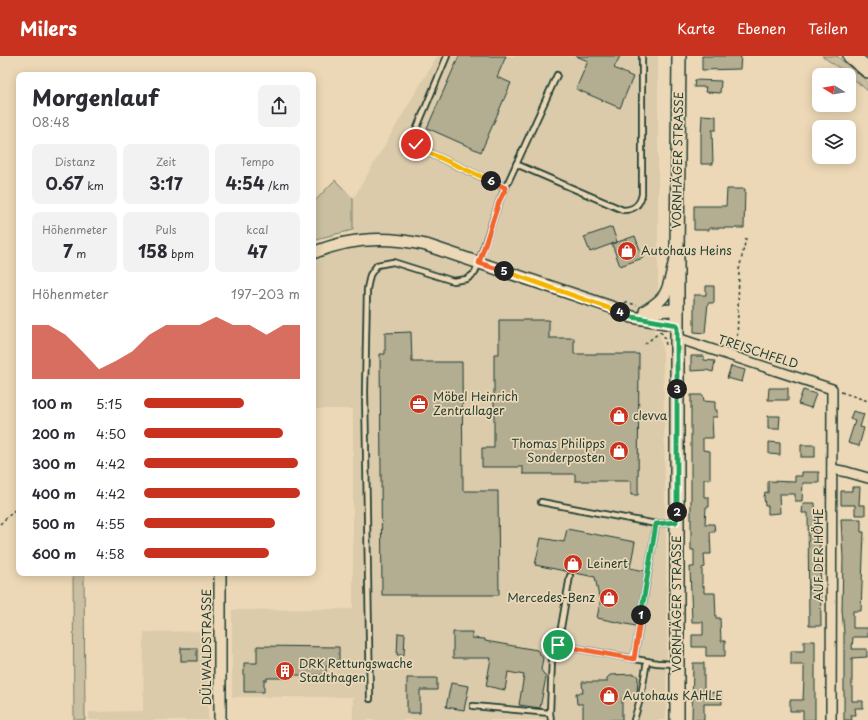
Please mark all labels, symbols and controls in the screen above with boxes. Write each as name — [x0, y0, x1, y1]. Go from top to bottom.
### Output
text: Milers — [20, 14, 77, 42]
text: Karte — [677, 18, 715, 39]
text: Ebenen — [737, 18, 786, 39]
text: Teilen — [808, 18, 848, 39]
north arrow — [812, 68, 856, 112]
map controls — [812, 68, 856, 164]
text: Morgenlauf — [32, 80, 159, 113]
button: share — [258, 85, 300, 127]
street label: VORNHÄGER STRASSE — [667, 91, 687, 229]
text: 08:48 — [32, 112, 70, 131]
button: layers — [812, 120, 856, 164]
pin — [399, 127, 433, 161]
icon: check — [405, 133, 427, 155]
text: Distanz — [54, 153, 95, 170]
text: Zeit — [156, 153, 176, 170]
text: Tempo — [241, 153, 274, 170]
text: 0.67 — [46, 170, 84, 196]
text: 3:17 — [149, 170, 183, 196]
text: 4:54 — [226, 170, 265, 196]
pin: 6 — [481, 171, 501, 191]
text: 6 — [487, 172, 495, 189]
text: km — [84, 177, 104, 194]
text: /km — [265, 177, 289, 194]
text: Höhenmeter — [42, 221, 107, 238]
text: Puls — [155, 221, 177, 238]
text: kcal — [246, 221, 268, 238]
text: 7 — [63, 238, 73, 264]
text: 158 — [138, 238, 168, 264]
text: 47 — [247, 238, 267, 264]
shop icon: Autohaus Heins — [616, 240, 638, 262]
place label: Autohaus Heins — [641, 241, 732, 259]
text: m — [73, 245, 86, 262]
text: bpm — [168, 245, 194, 262]
pin: 5 — [494, 261, 514, 281]
text: 5 — [500, 262, 508, 279]
text: Höhenmeter — [32, 284, 109, 303]
text: 197–203 m — [231, 284, 300, 303]
pin: 4 — [610, 302, 630, 322]
text: 4 — [616, 303, 624, 320]
street label: TREISCHFELD — [716, 330, 801, 373]
pin: 3 — [667, 379, 687, 399]
text: 3 — [673, 380, 681, 397]
place label: Möbel Heinrich Zentrallager — [433, 387, 518, 419]
office icon: Möbel Heinrich Zentrallager — [408, 393, 430, 415]
text: 100 m — [32, 394, 73, 413]
text: 5:15 — [96, 394, 122, 413]
shop icon: clevva — [608, 405, 630, 427]
place label: clevva — [633, 406, 668, 424]
text: 200 m — [32, 424, 76, 443]
text: 4:50 — [96, 424, 126, 443]
place label: Thomas Philipps Sonderposten — [511, 434, 606, 466]
shop icon: Thomas Philipps Sonderposten — [608, 440, 630, 462]
text: 300 m — [32, 454, 76, 473]
text: 4:42 — [96, 454, 126, 473]
text: 400 m — [32, 484, 76, 503]
text: 4:42 — [96, 484, 126, 503]
pin: 2 — [667, 502, 687, 522]
text: 2 — [673, 503, 681, 520]
street label: AUF DER HÖHE — [809, 508, 827, 602]
text: 500 m — [32, 514, 75, 533]
text: 4:55 — [96, 514, 125, 533]
street label: VORNHÄGER STRASSE — [667, 535, 685, 673]
text: 600 m — [32, 544, 76, 563]
text: 4:58 — [96, 544, 125, 563]
shop icon: Leinert — [562, 553, 584, 575]
place label: Leinert — [587, 554, 628, 572]
shop icon: Mercedes-Benz — [598, 587, 620, 609]
street label: DÜLWALDSTRASSE — [197, 588, 215, 705]
place label: Mercedes-Benz — [507, 588, 595, 606]
pin: 1 — [631, 605, 651, 625]
text: 1 — [638, 606, 644, 623]
pin — [541, 628, 575, 662]
icon: arrive — [547, 634, 569, 656]
place label: DRK Rettungswache Stadthagen — [299, 654, 413, 686]
building icon: DRK Rettungswache Stadthagen — [274, 660, 296, 682]
shop icon: Autohaus KAHLE — [598, 685, 620, 707]
place label: Autohaus KAHLE — [623, 686, 723, 704]

